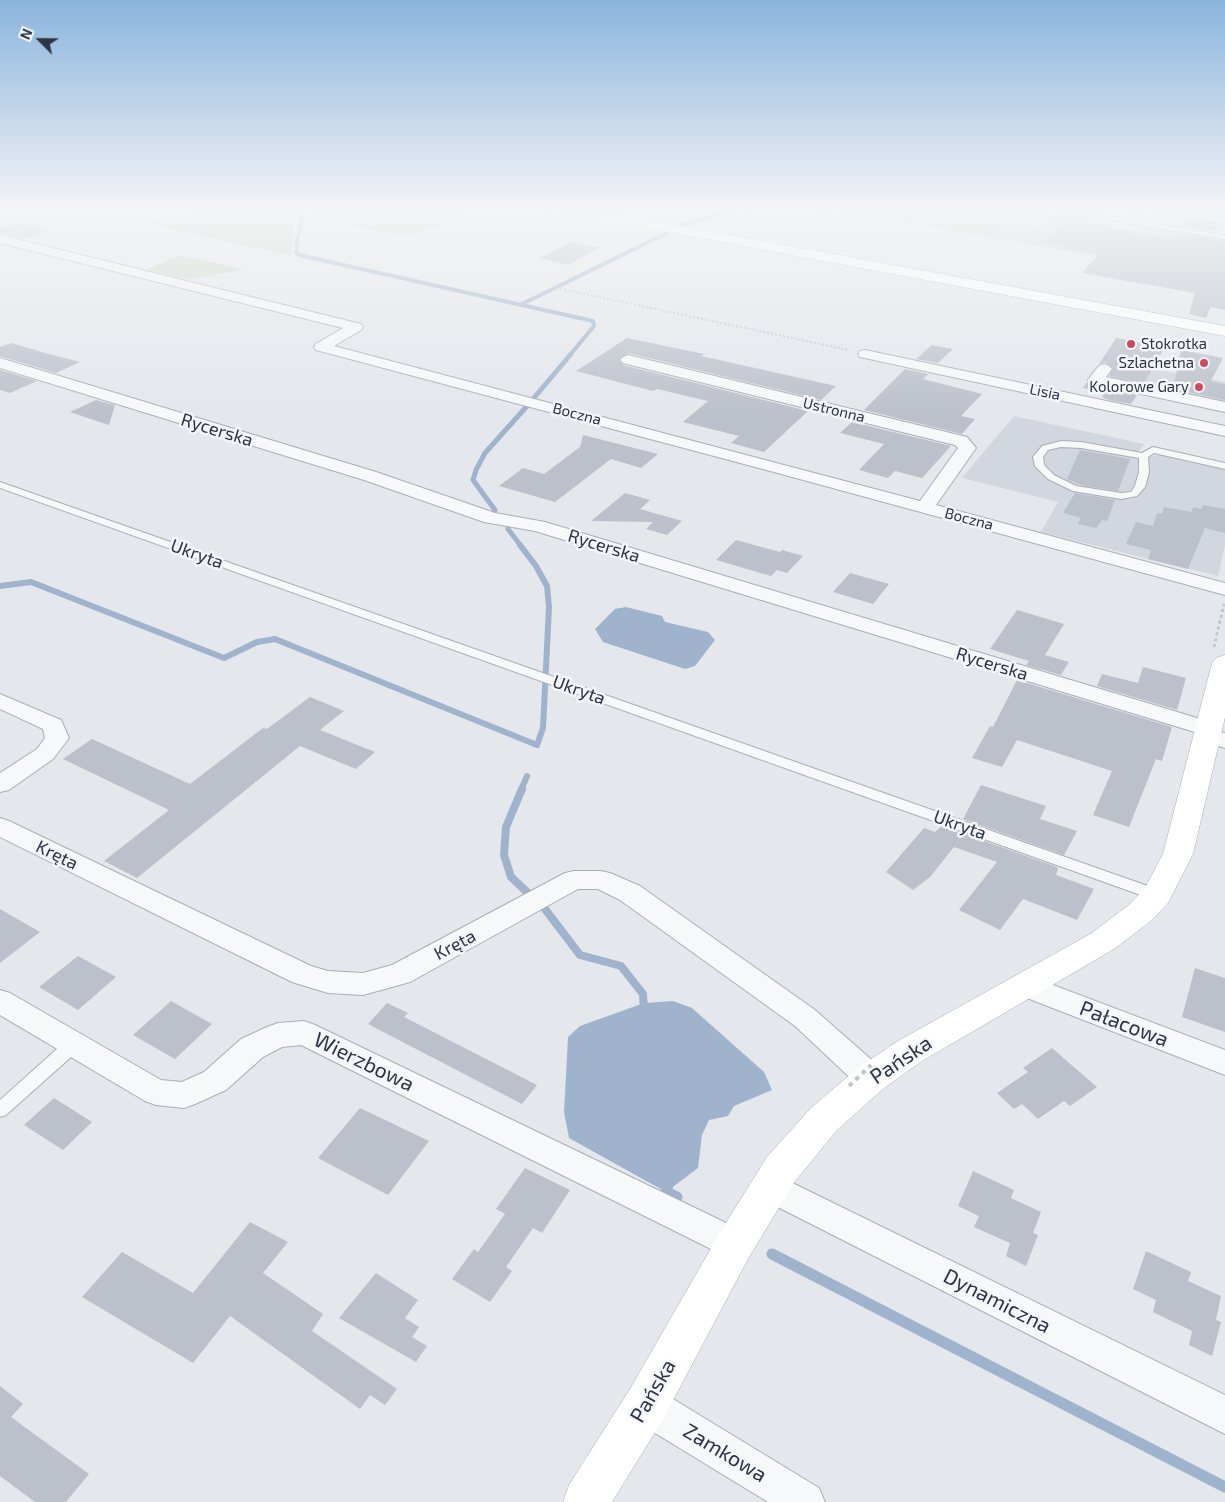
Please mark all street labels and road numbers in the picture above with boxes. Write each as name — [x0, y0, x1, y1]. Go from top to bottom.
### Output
street label: Lisia — [1028, 380, 1062, 404]
street label: Ustronna — [801, 394, 867, 426]
street label: Boczna — [551, 399, 603, 429]
street label: Rycerska — [178, 409, 256, 451]
street label: Boczna — [943, 504, 995, 534]
street label: Rycerska — [565, 525, 643, 567]
street label: Ukryta — [168, 535, 226, 573]
street label: Rycerska — [953, 643, 1031, 685]
street label: Ukryta — [550, 671, 608, 709]
street label: Ukryta — [931, 806, 989, 844]
street label: Kręta — [32, 836, 82, 874]
street label: Kręta — [430, 925, 480, 965]
street label: Pałacowa — [1076, 996, 1172, 1052]
street label: Wierzbowa — [310, 1027, 418, 1097]
street label: Pańska — [865, 1030, 937, 1090]
street label: Dynamiczna — [939, 1263, 1055, 1339]
street label: Pańska — [625, 1355, 681, 1427]
street label: Zamkowa — [679, 1418, 771, 1488]

